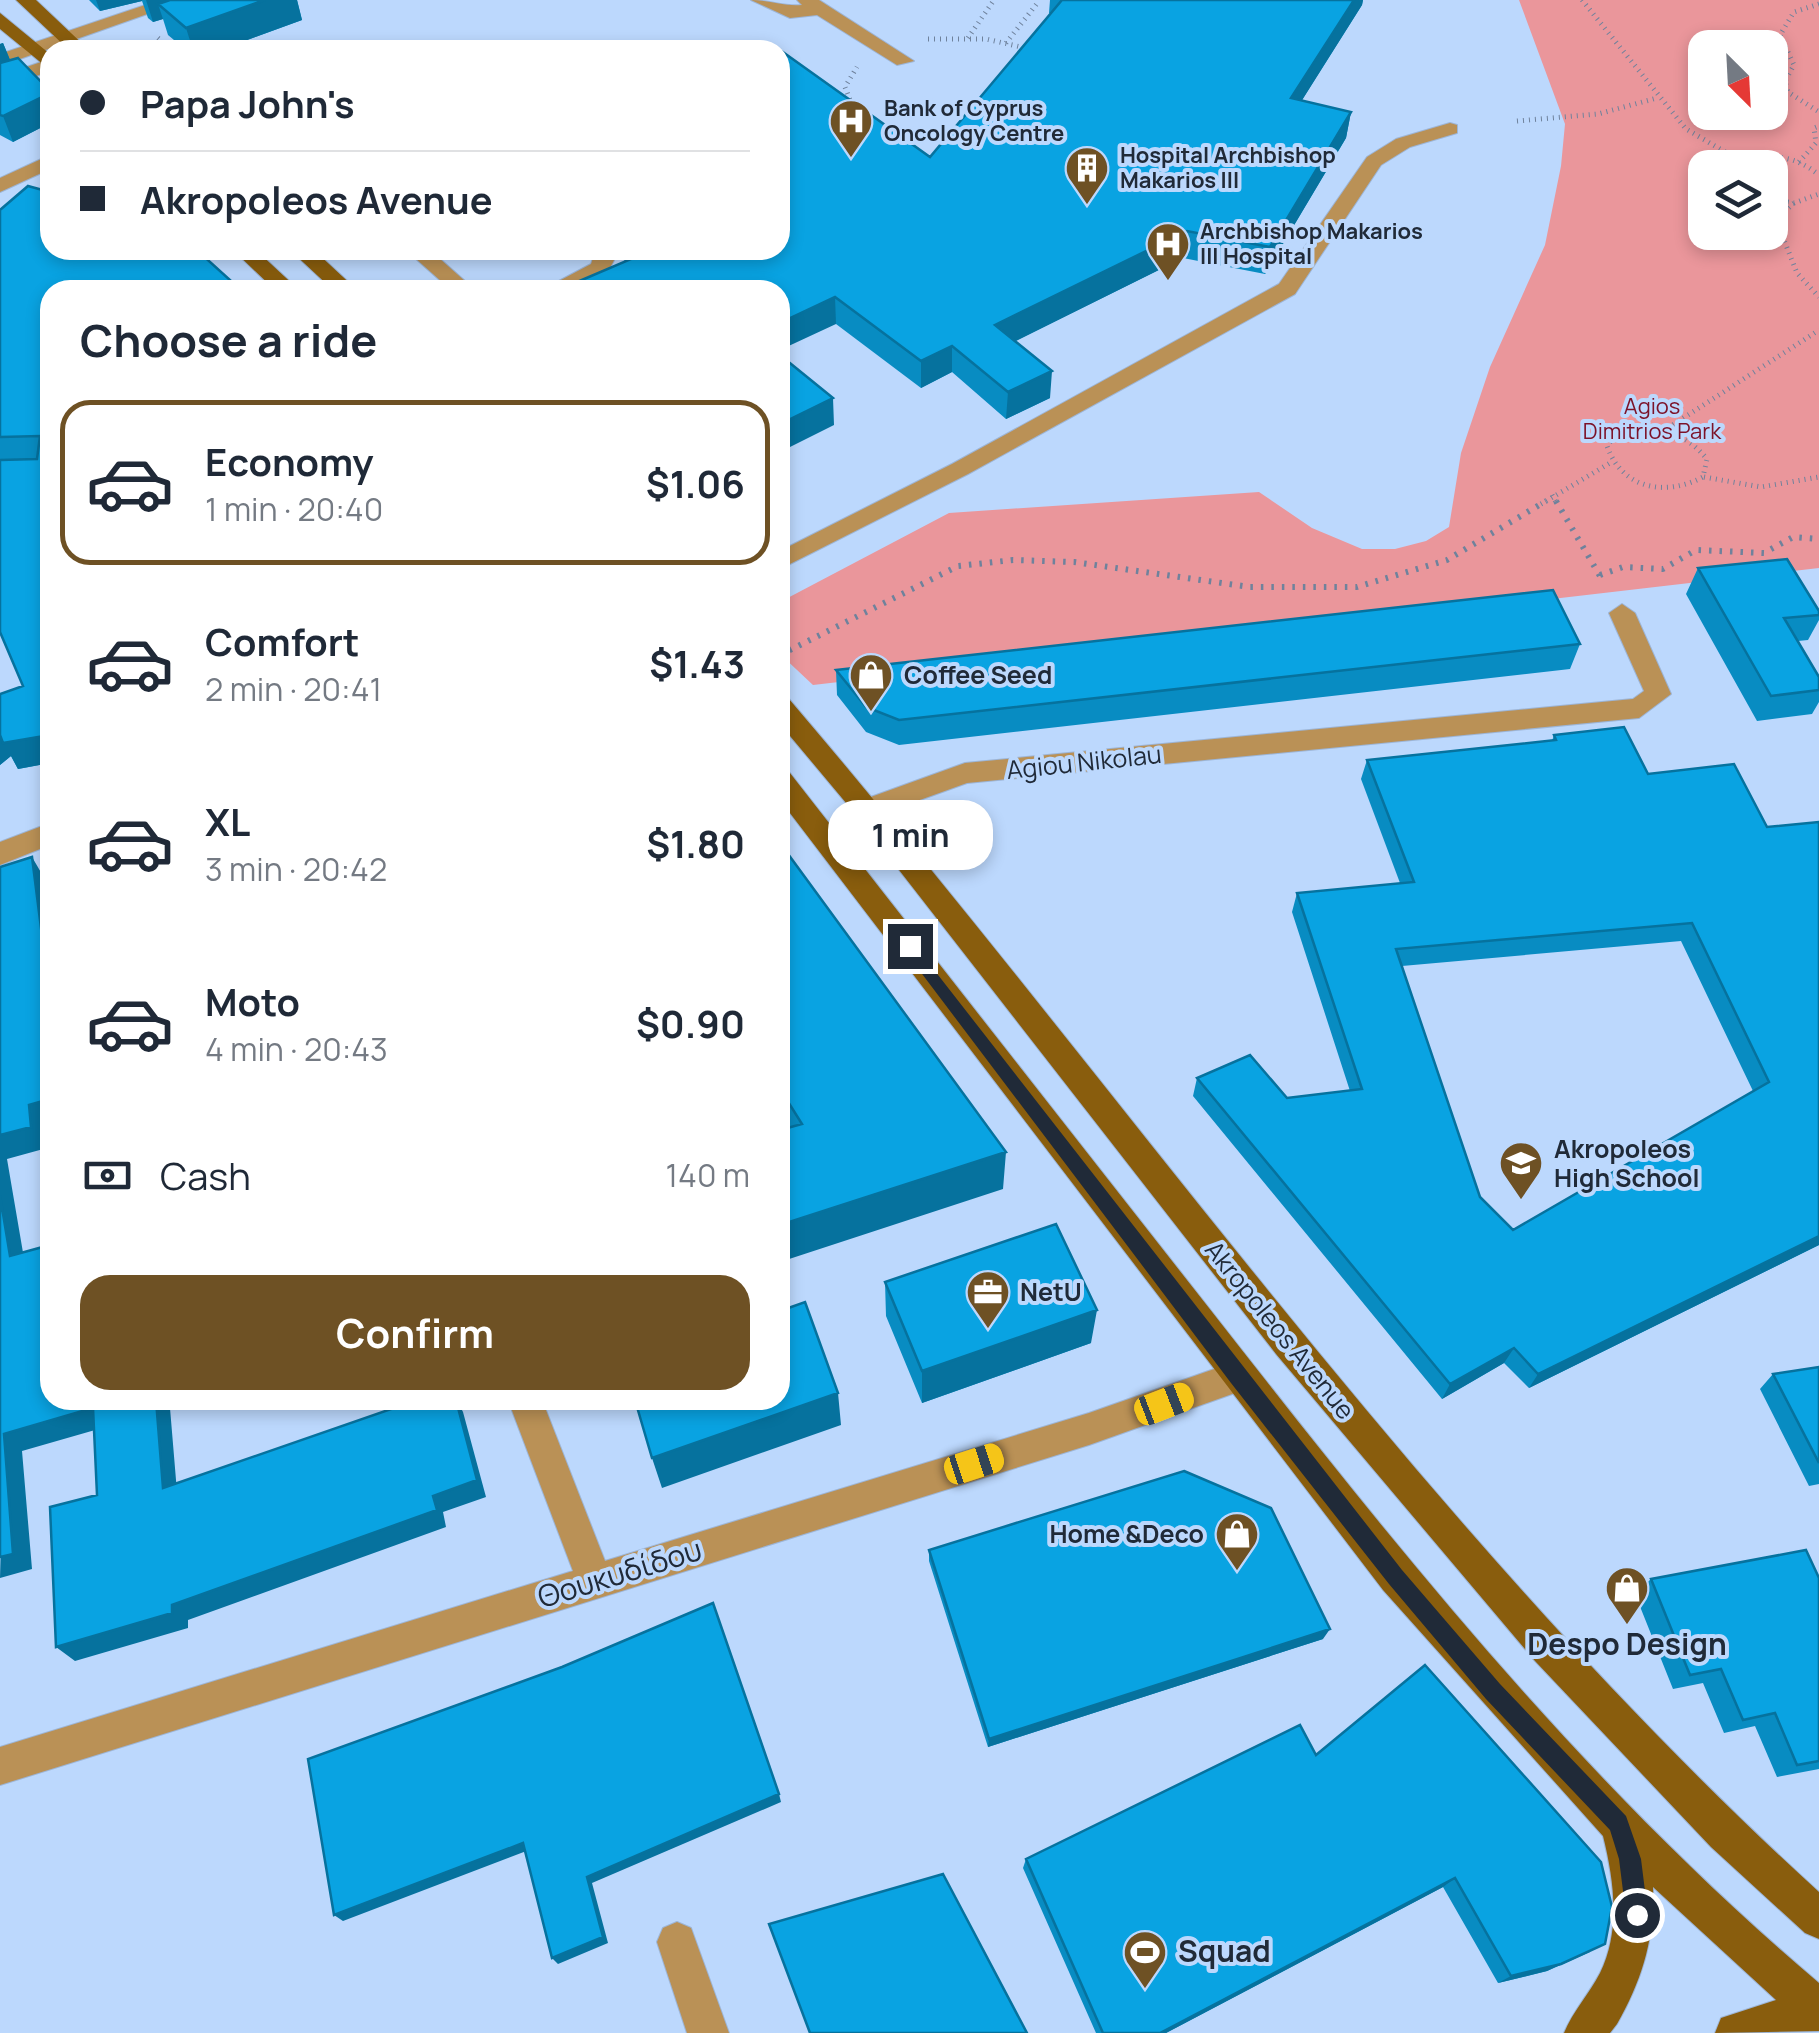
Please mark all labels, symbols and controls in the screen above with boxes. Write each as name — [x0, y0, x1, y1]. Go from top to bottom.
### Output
north arrow — [1688, 30, 1788, 130]
map controls — [1688, 30, 1788, 250]
text: Papa John's — [140, 77, 355, 129]
place label: Bank of Cyprus Oncology Centre — [884, 93, 1064, 148]
hospital icon: Bank of Cyprus Oncology Centre — [828, 98, 874, 159]
place label: Hospital Archbishop Makarios III — [1120, 140, 1336, 195]
building icon: Hospital Archbishop Makarios III — [1064, 145, 1110, 206]
button: layers — [1688, 150, 1788, 250]
text: Akropoleos Avenue — [140, 173, 493, 225]
place label: Archbishop Makarios III Hospital — [1200, 216, 1423, 271]
hospital icon: Archbishop Makarios III Hospital — [1145, 221, 1191, 282]
text: Choose a ride — [80, 309, 377, 371]
park label: Agios Dimitrios Park — [1583, 391, 1722, 446]
text: Economy — [205, 435, 374, 487]
icon: car — [85, 438, 175, 528]
text: $1.06 — [646, 457, 745, 509]
text: 1 min · 20:40 — [205, 487, 383, 531]
text: Comfort — [205, 615, 359, 667]
icon: car — [85, 618, 175, 708]
text: $1.43 — [649, 637, 745, 689]
shop icon: Coffee Seed — [848, 652, 894, 713]
place label: Coffee Seed — [904, 657, 1052, 692]
text: 2 min · 20:41 — [205, 667, 382, 711]
street label: Agiou Nikolau — [1005, 736, 1163, 787]
text: XL — [205, 795, 250, 847]
icon: car — [85, 798, 175, 888]
callout: 1 min — [828, 801, 992, 871]
text: 1 min — [871, 813, 950, 857]
text: $1.80 — [646, 817, 745, 869]
text: 3 min · 20:42 — [205, 847, 387, 891]
route end — [888, 924, 933, 969]
text: Moto — [205, 975, 300, 1027]
icon: car — [85, 978, 175, 1068]
text: $0.90 — [636, 997, 745, 1049]
text: 4 min · 20:43 — [205, 1027, 388, 1071]
place label: Akropoleos High School — [1554, 1131, 1699, 1195]
school or university icon: Akropoleos High School — [1498, 1140, 1544, 1201]
icon: cash — [80, 1148, 135, 1203]
text: Cash — [160, 1149, 251, 1201]
text: 140 m — [666, 1153, 750, 1197]
street label: Akropoleos Avenue — [1197, 1233, 1363, 1426]
office icon: NetU — [965, 1269, 1011, 1330]
place label: NetU — [1020, 1274, 1082, 1309]
button: Confirm — [80, 1275, 750, 1390]
car — [1131, 1379, 1197, 1429]
car — [941, 1440, 1007, 1488]
shop icon: Home &Deco — [1214, 1511, 1260, 1572]
place label: Home &Deco — [1049, 1516, 1204, 1551]
street label: Θουκυδίδου — [532, 1528, 707, 1617]
shop icon: Despo Design — [1604, 1565, 1650, 1626]
place label: Despo Design — [1527, 1623, 1727, 1664]
route start — [1615, 1893, 1660, 1938]
sports icon: Squad — [1122, 1929, 1168, 1990]
place label: Squad — [1178, 1930, 1271, 1971]

